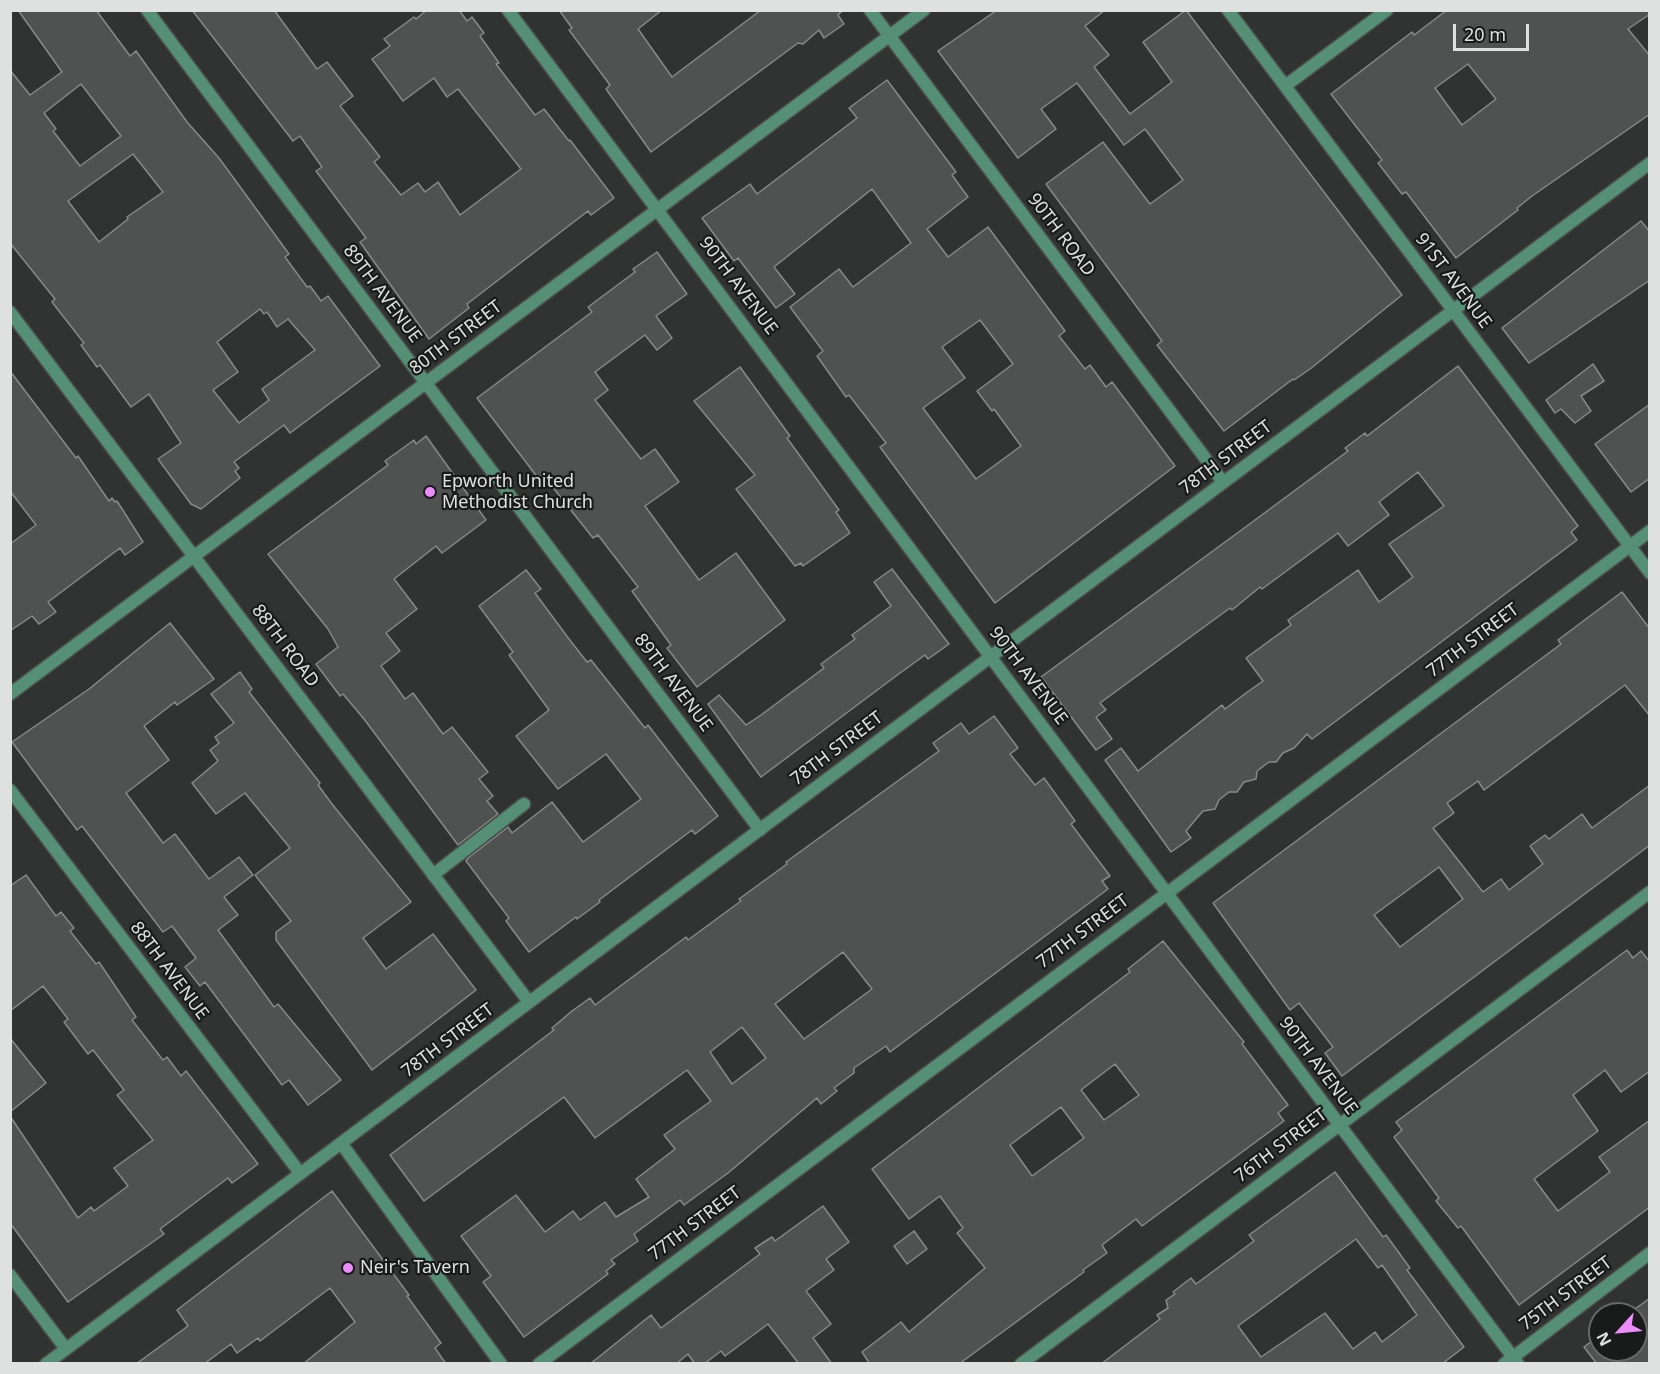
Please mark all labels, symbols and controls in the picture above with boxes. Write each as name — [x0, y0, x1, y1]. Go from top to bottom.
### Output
scale bar — [1456, 12, 1532, 50]
text: 20 m — [1464, 22, 1506, 46]
street label: 90TH ROAD — [1023, 189, 1099, 281]
street label: 91ST AVENUE — [1410, 229, 1496, 333]
street label: 90TH AVENUE — [694, 233, 782, 339]
street label: 89TH AVENUE — [338, 241, 426, 347]
street label: 80TH STREET — [406, 296, 506, 380]
street label: 78TH STREET — [1176, 416, 1276, 500]
place label: Epworth United Methodist Church — [442, 471, 593, 514]
marker: Epworth United Methodist Church — [423, 485, 437, 499]
street label: 77TH STREET — [1423, 599, 1523, 683]
street label: 88TH ROAD — [247, 600, 323, 692]
street label: 90TH AVENUE — [984, 623, 1072, 729]
street label: 89TH AVENUE — [629, 630, 717, 736]
street label: 78TH STREET — [787, 707, 887, 791]
street label: 77TH STREET — [1033, 890, 1133, 974]
street label: 88TH AVENUE — [125, 918, 213, 1024]
street label: 78TH STREET — [398, 999, 498, 1083]
street label: 90TH AVENUE — [1274, 1013, 1362, 1119]
street label: 76TH STREET — [1231, 1104, 1331, 1188]
street label: 77TH STREET — [645, 1182, 745, 1266]
street label: 75TH STREET — [1516, 1252, 1616, 1336]
place label: Neir's Tavern — [360, 1257, 470, 1279]
marker: Neir's Tavern — [341, 1261, 355, 1275]
north arrow — [1588, 1302, 1648, 1362]
text: N — [1591, 1328, 1617, 1350]

